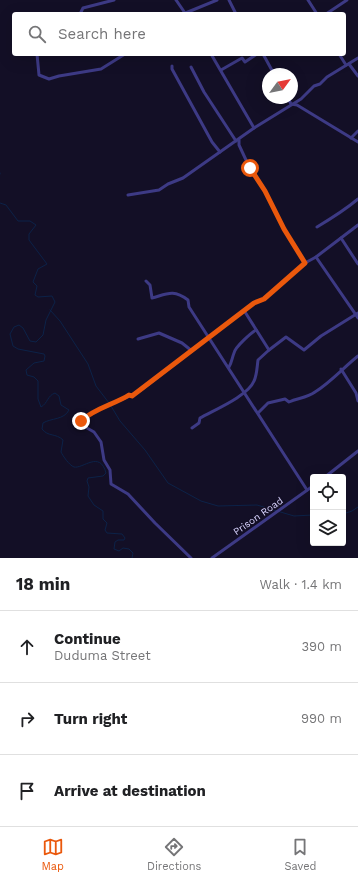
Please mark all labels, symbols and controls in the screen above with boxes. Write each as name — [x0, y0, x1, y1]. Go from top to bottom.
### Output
search box — [12, 12, 346, 56]
icon: search — [26, 23, 48, 45]
text: Search here — [58, 25, 146, 43]
north arrow — [262, 68, 298, 104]
route start — [241, 159, 259, 177]
route end — [72, 412, 90, 430]
map controls — [310, 474, 346, 546]
button: locate — [310, 474, 346, 510]
street label: Prison Road — [231, 495, 285, 537]
button: layers — [310, 510, 346, 546]
text: 18 min — [16, 574, 70, 594]
text: Walk · 1.4 km — [260, 577, 342, 592]
text: Continue — [54, 630, 121, 648]
icon: ahead — [16, 636, 38, 658]
text: 390 m — [301, 639, 342, 654]
text: Duduma Street — [54, 648, 151, 663]
icon: right — [16, 708, 38, 730]
text: Turn right — [54, 710, 127, 728]
text: 990 m — [301, 711, 342, 726]
icon: arrive — [16, 780, 38, 802]
text: Arrive at destination — [54, 782, 206, 800]
tab: Map — [42, 836, 64, 873]
tab: Directions — [147, 836, 201, 873]
tab: Saved — [284, 836, 316, 873]

